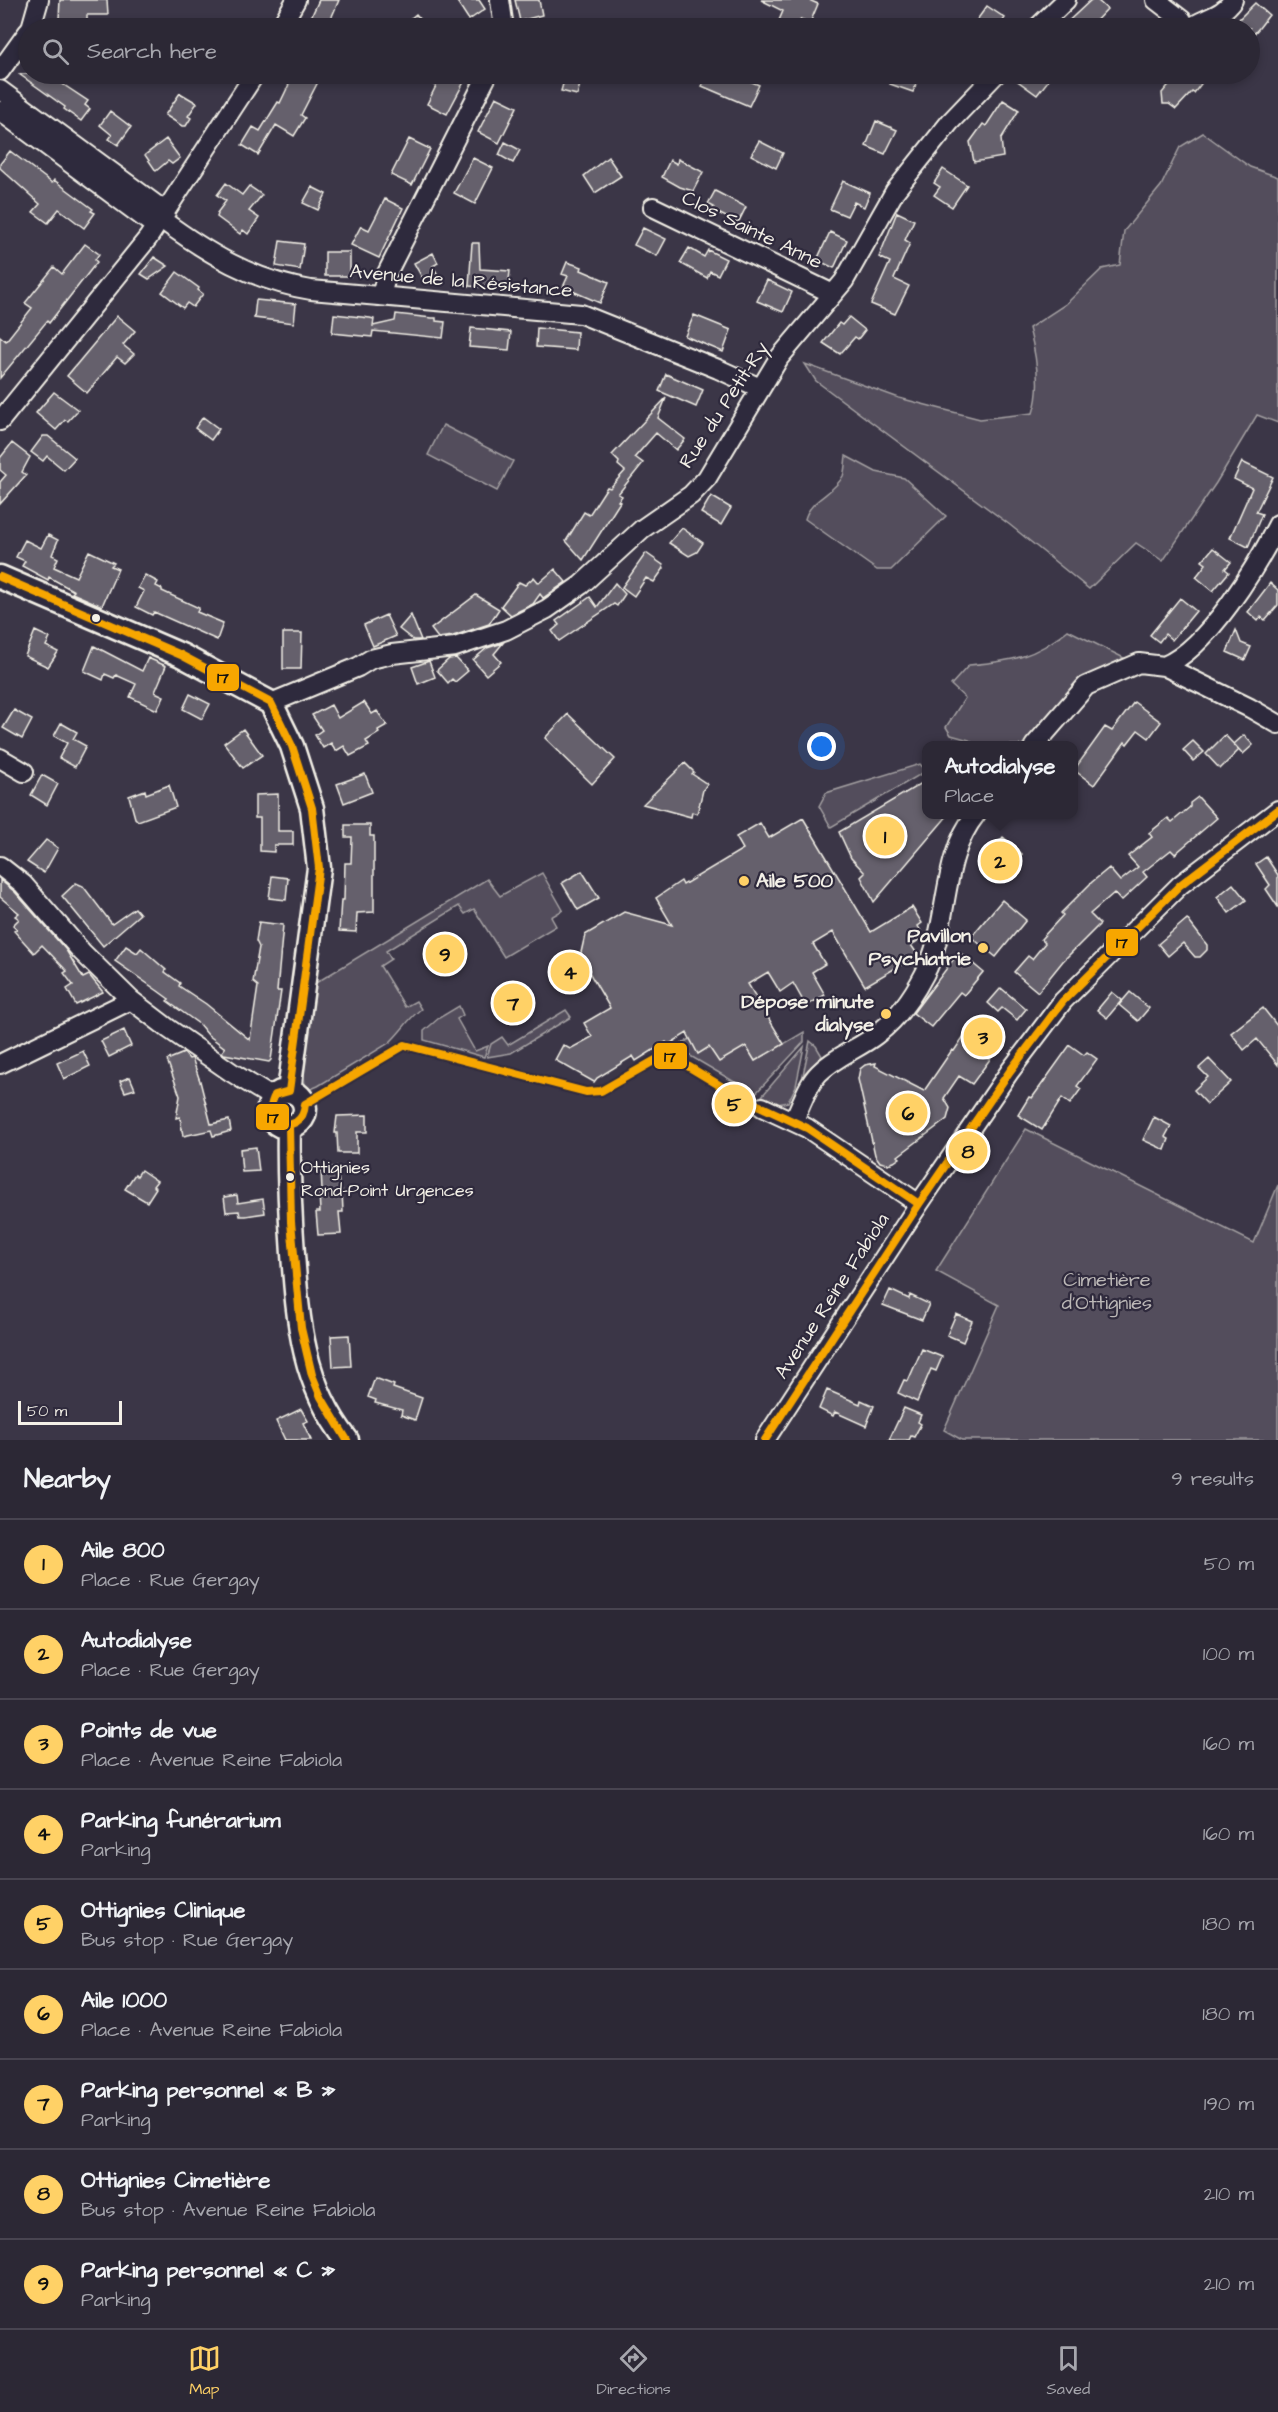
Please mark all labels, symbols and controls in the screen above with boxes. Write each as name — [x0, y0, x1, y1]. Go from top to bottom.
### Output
search box — [18, 18, 1260, 84]
icon: search — [39, 35, 72, 68]
text: Search here — [87, 36, 217, 67]
street label: Clos Sainte Anne — [677, 184, 827, 276]
street label: Avenue de la Résistance — [349, 257, 574, 305]
street label: Rue du Petit-Ry — [673, 336, 776, 474]
unlabelled marker — [90, 612, 102, 624]
line badge: 17 — [206, 663, 240, 692]
text: 17 — [217, 667, 229, 689]
your location — [807, 732, 836, 761]
popup — [922, 741, 1078, 819]
text: Autodialyse — [945, 751, 1055, 782]
text: Place — [945, 782, 994, 810]
pin: 1 — [866, 814, 904, 858]
pin: 2 — [980, 838, 1020, 884]
place label: Aile 500 — [756, 867, 834, 895]
marker: Aile 500 — [737, 874, 751, 888]
place label: Pavillon Psychiatrie — [869, 922, 971, 974]
line badge: 17 — [1105, 928, 1139, 957]
pin: 9 — [426, 932, 464, 976]
text: 17 — [1116, 932, 1128, 954]
marker: Pavillon Psychiatrie — [976, 941, 990, 955]
pin: 4 — [550, 950, 590, 994]
pin: 7 — [494, 980, 532, 1026]
place label: Dépose minute dialyse — [741, 988, 874, 1040]
marker: Dépose minute dialyse — [879, 1007, 893, 1021]
pin: 3 — [964, 1014, 1002, 1060]
line badge: 17 — [653, 1042, 688, 1070]
text: 17 — [664, 1046, 676, 1068]
pin: 5 — [714, 1082, 754, 1126]
pin: 6 — [888, 1090, 928, 1136]
line badge: 17 — [255, 1103, 290, 1131]
text: 17 — [267, 1107, 279, 1129]
pin: 8 — [948, 1128, 988, 1174]
place label: Ottignies Rond-Point Urgences — [301, 1155, 474, 1204]
marker: Ottignies Rond-Point Urgences — [284, 1171, 296, 1183]
street label: Avenue Reine Fabiola — [768, 1208, 896, 1384]
park label: Cimetière d'Ottignies — [1062, 1266, 1152, 1318]
scale bar — [18, 1398, 122, 1426]
text: 50 m — [27, 1400, 67, 1422]
text: Nearby — [24, 1461, 111, 1497]
text: 9 results — [1171, 1465, 1254, 1493]
text: Aile 800 — [81, 1535, 165, 1566]
text: 1 — [42, 1550, 45, 1578]
text: 50 m — [1204, 1550, 1254, 1578]
text: Place · Rue Gergay — [81, 1566, 260, 1594]
text: Autodialyse — [81, 1625, 192, 1656]
text: 2 — [38, 1640, 49, 1668]
text: 100 m — [1203, 1640, 1254, 1668]
text: Place · Rue Gergay — [81, 1656, 260, 1684]
text: Points de vue — [81, 1715, 217, 1746]
text: 3 — [38, 1730, 49, 1758]
text: 160 m — [1203, 1730, 1254, 1758]
text: Place · Avenue Reine Fabiola — [81, 1746, 342, 1774]
text: Parking funérarium — [81, 1805, 281, 1836]
text: 4 — [37, 1820, 50, 1848]
text: 160 m — [1203, 1820, 1254, 1848]
text: Parking — [81, 1836, 151, 1864]
text: Ottignies Clinique — [81, 1895, 245, 1926]
text: 5 — [36, 1910, 51, 1938]
text: 180 m — [1202, 1910, 1254, 1938]
text: Bus stop · Rue Gergay — [81, 1926, 293, 1954]
text: Aile 1000 — [81, 1985, 167, 2016]
text: 6 — [37, 2000, 50, 2028]
text: 180 m — [1202, 2000, 1254, 2028]
text: Place · Avenue Reine Fabiola — [81, 2016, 342, 2044]
text: Parking personnel « B » — [81, 2075, 335, 2106]
text: 7 — [37, 2090, 50, 2118]
text: 190 m — [1204, 2090, 1254, 2118]
text: Parking — [81, 2106, 151, 2134]
text: Ottignies Cimetière — [81, 2165, 270, 2196]
text: 8 — [37, 2180, 50, 2208]
text: 210 m — [1204, 2180, 1254, 2208]
text: Bus stop · Avenue Reine Fabiola — [81, 2196, 376, 2224]
text: Parking personnel « C » — [81, 2255, 335, 2286]
text: 9 — [38, 2270, 49, 2298]
text: 210 m — [1204, 2270, 1254, 2298]
text: Parking — [81, 2286, 151, 2314]
tab: Map — [188, 2342, 221, 2400]
tab: Directions — [597, 2342, 671, 2400]
tab: Saved — [1047, 2342, 1090, 2400]

